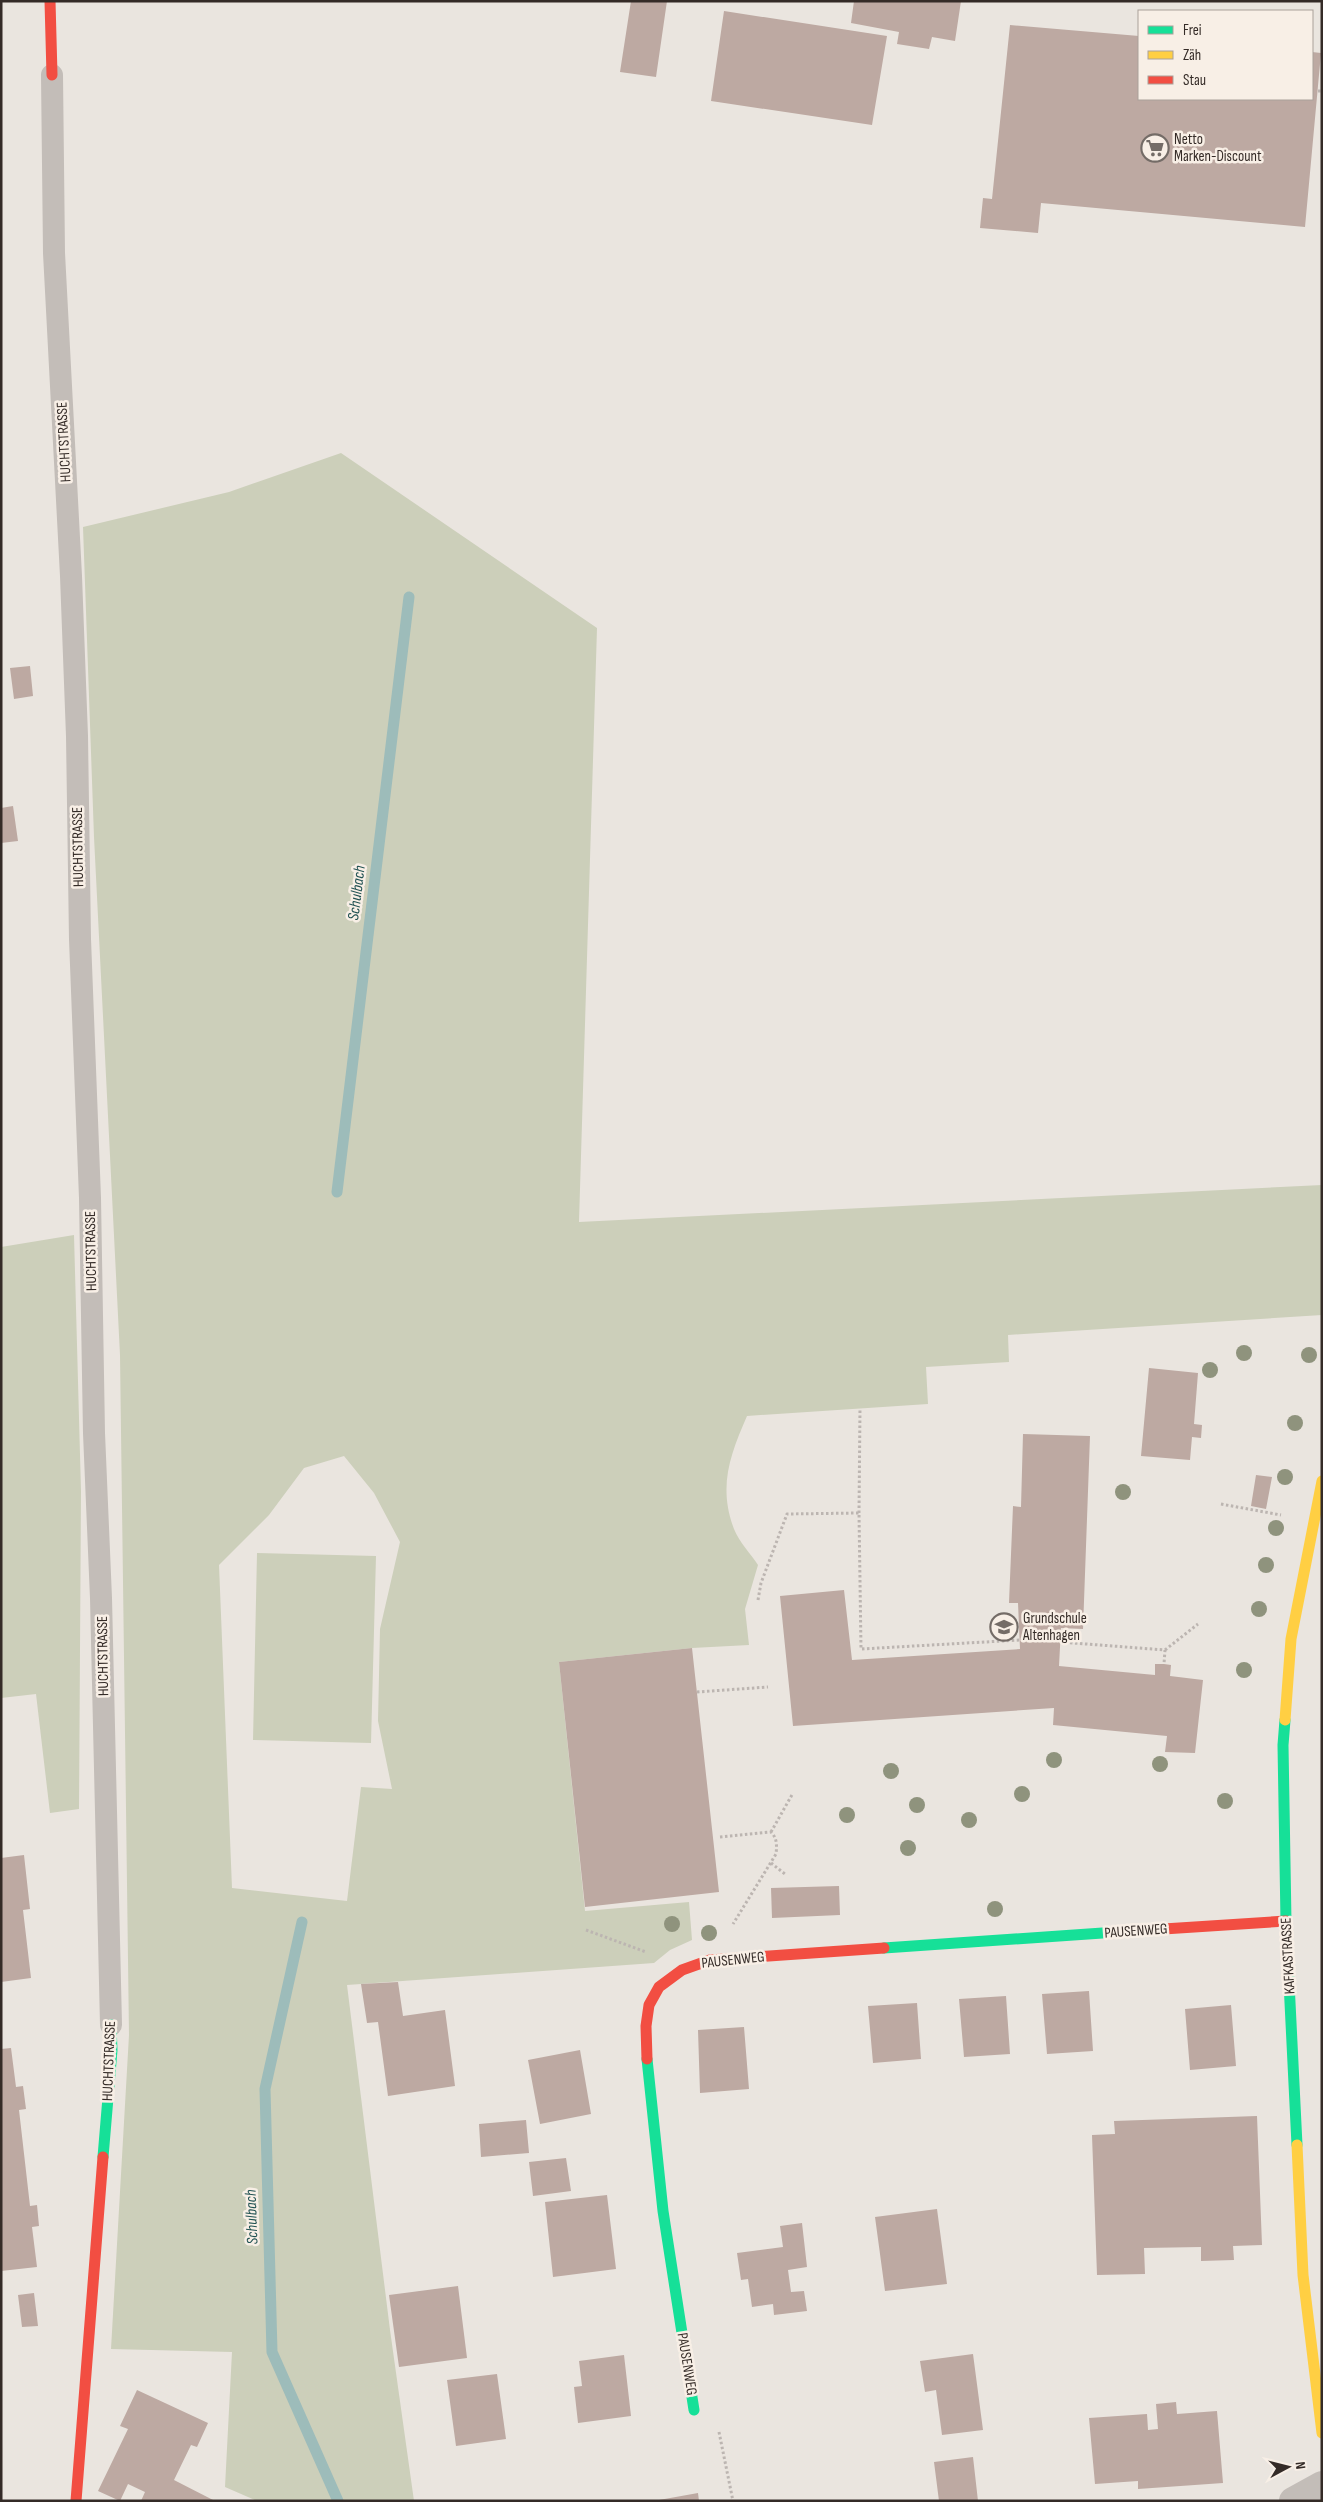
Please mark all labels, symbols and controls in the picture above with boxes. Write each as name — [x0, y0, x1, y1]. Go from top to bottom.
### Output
legend — [1138, 10, 1313, 100]
text: Frei — [1183, 21, 1202, 40]
text: Zäh — [1183, 46, 1201, 65]
text: Stau — [1183, 71, 1206, 90]
place label: Netto Marken-Discount — [1174, 130, 1262, 166]
supermarket icon: Netto Marken-Discount — [1140, 133, 1170, 163]
street label: HUCHTSTRASSE — [52, 401, 76, 483]
street label: HUCHTSTRASSE — [68, 807, 88, 887]
water label: Schulbach — [344, 864, 370, 921]
street label: HUCHTSTRASSE — [81, 1211, 101, 1291]
place label: Grundschule Altenhagen — [1022, 1609, 1087, 1645]
school or university icon: Grundschule Altenhagen — [989, 1612, 1019, 1642]
street label: HUCHTSTRASSE — [93, 1616, 113, 1696]
street label: KAFKASTRASSE — [1277, 1917, 1299, 1995]
street label: PAUSENWEG — [1104, 1919, 1168, 1943]
street label: PAUSENWEG — [701, 1947, 765, 1973]
street label: HUCHTSTRASSE — [98, 2021, 120, 2101]
water label: Schulbach — [242, 2189, 262, 2245]
street label: PAUSENWEG — [673, 2331, 701, 2397]
north arrow — [1263, 2442, 1313, 2492]
text: N — [1292, 2461, 1309, 2470]

